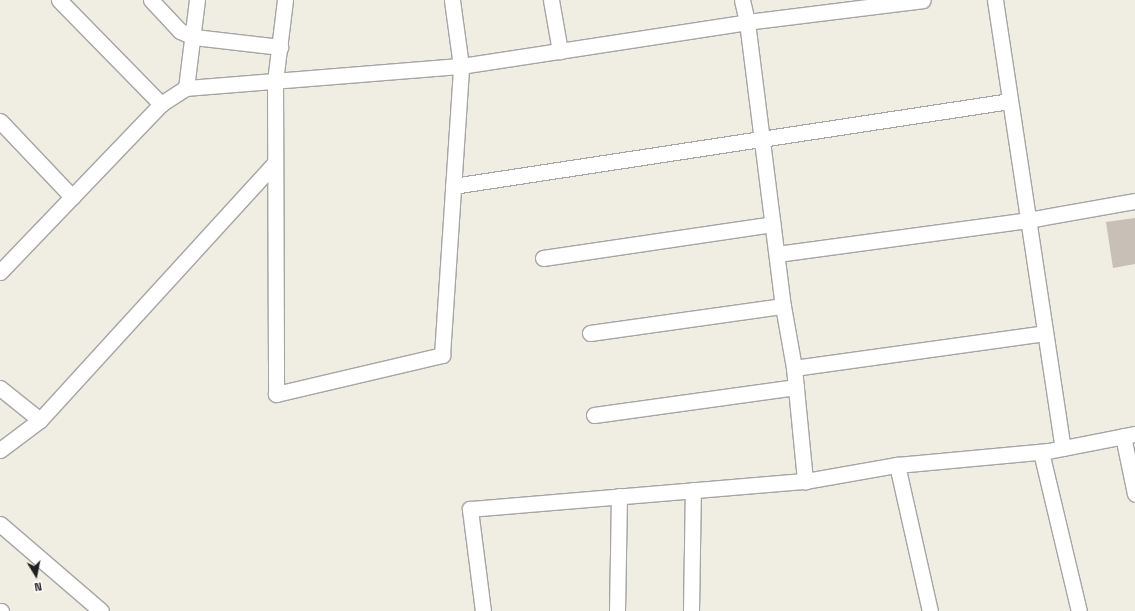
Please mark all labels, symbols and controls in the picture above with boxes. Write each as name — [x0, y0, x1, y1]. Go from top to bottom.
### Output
north arrow — [16, 555, 56, 595]
text: N — [33, 579, 43, 594]

